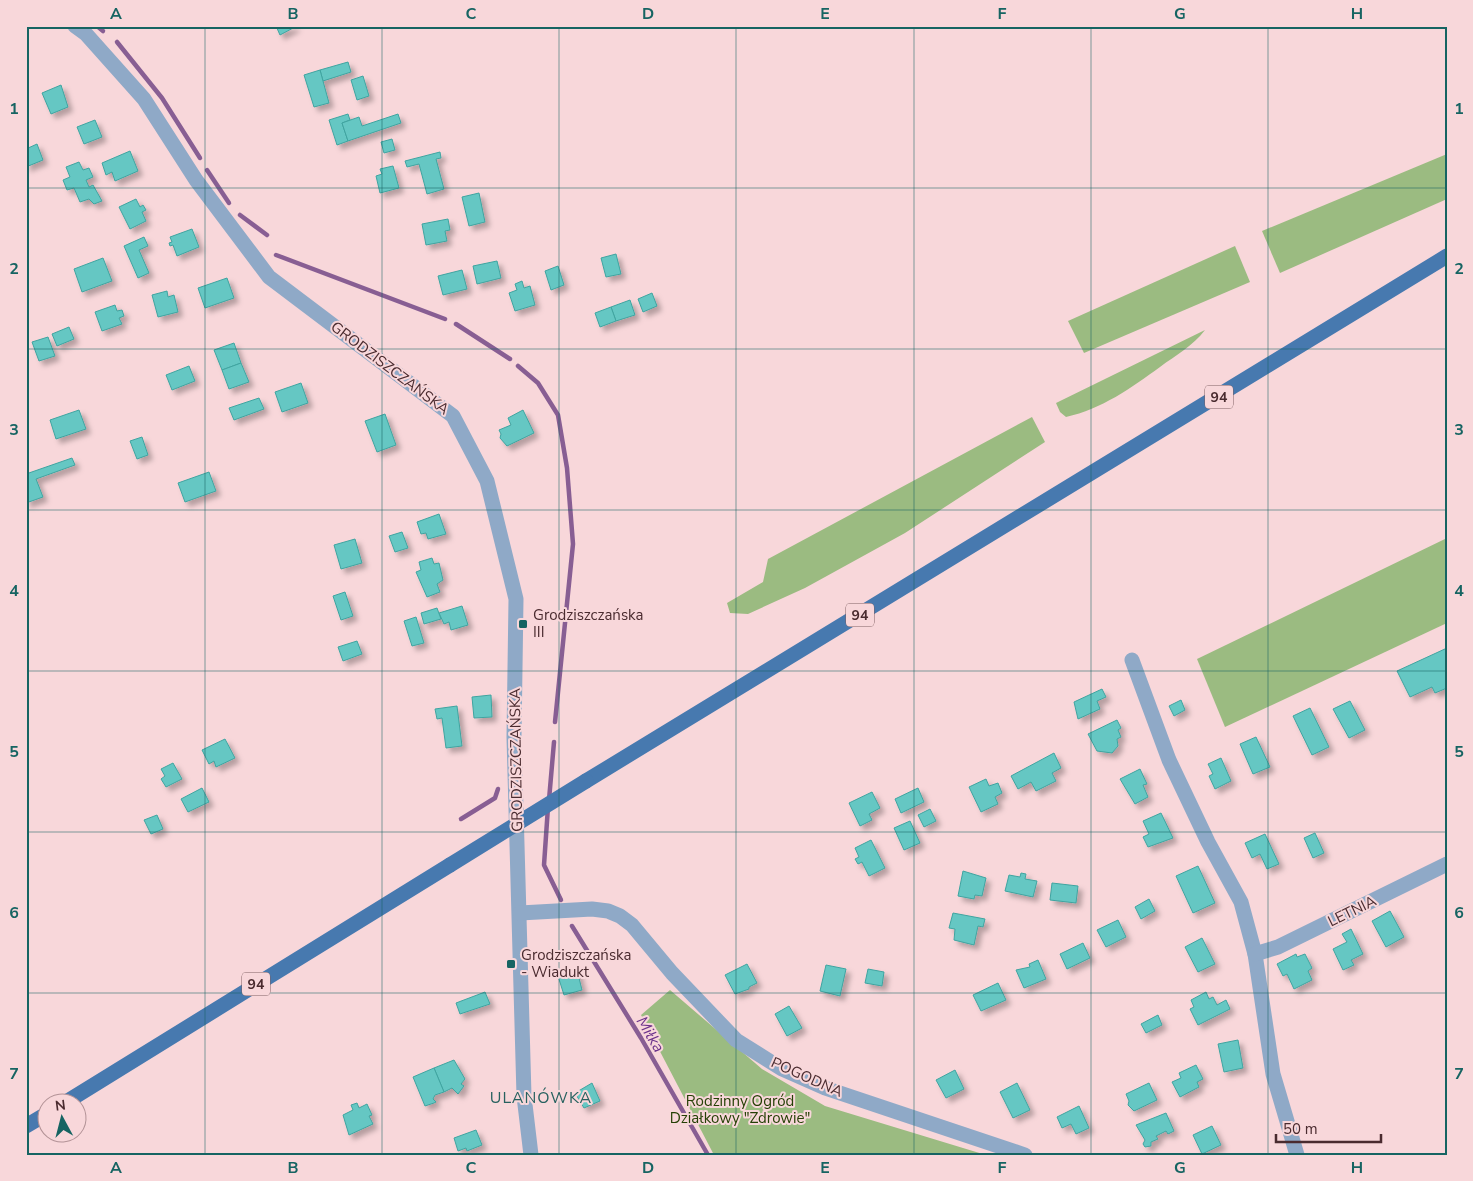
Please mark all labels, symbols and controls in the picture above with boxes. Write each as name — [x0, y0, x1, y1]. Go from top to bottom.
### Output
text: A — [110, 3, 122, 25]
text: B — [287, 3, 299, 25]
text: C — [466, 3, 477, 25]
text: D — [642, 3, 654, 25]
text: E — [820, 3, 830, 25]
text: F — [998, 3, 1007, 25]
text: G — [1174, 3, 1186, 25]
text: H — [1351, 3, 1363, 25]
text: 1 — [9, 98, 19, 120]
text: 1 — [1454, 98, 1464, 120]
text: 2 — [9, 258, 19, 280]
text: 2 — [1454, 258, 1464, 280]
street label: GRODZISZCZAŃSKA — [327, 317, 453, 419]
road number: 94 — [1205, 386, 1233, 408]
text: 3 — [9, 419, 19, 441]
text: 3 — [1454, 419, 1464, 441]
text: 4 — [9, 580, 19, 602]
text: 4 — [1454, 580, 1464, 602]
road number: 94 — [846, 604, 874, 626]
place label: Grodziszczańska III — [533, 605, 644, 642]
marker: Grodziszczańska III — [517, 618, 529, 630]
street label: GRODZISZCZAŃSKA — [505, 688, 527, 832]
text: 5 — [9, 741, 19, 763]
text: 5 — [1454, 741, 1464, 763]
street label: LETNIA — [1324, 891, 1380, 931]
text: 6 — [9, 902, 19, 924]
text: 6 — [1454, 902, 1464, 924]
place label: Grodziszczańska - Wiadukt — [521, 945, 632, 982]
marker: Grodziszczańska - Wiadukt — [505, 958, 517, 970]
road number: 94 — [242, 972, 270, 996]
water label: Miłka — [631, 1012, 669, 1057]
street label: POGODNA — [768, 1052, 846, 1102]
text: 7 — [9, 1063, 19, 1085]
text: 7 — [1454, 1063, 1464, 1085]
district label: ULANÓWKA — [490, 1087, 592, 1109]
park label: Rodzinny Ogród Działkowy "Zdrowie" — [670, 1091, 810, 1128]
north arrow — [38, 1094, 88, 1144]
text: N — [54, 1096, 67, 1116]
scale bar — [1276, 1111, 1380, 1143]
text: 50 m — [1283, 1119, 1318, 1139]
text: A — [110, 1157, 122, 1179]
text: B — [287, 1157, 299, 1179]
text: C — [466, 1157, 477, 1179]
text: D — [642, 1157, 654, 1179]
text: E — [820, 1157, 830, 1179]
text: F — [998, 1157, 1007, 1179]
text: G — [1174, 1157, 1186, 1179]
text: H — [1351, 1157, 1363, 1179]

